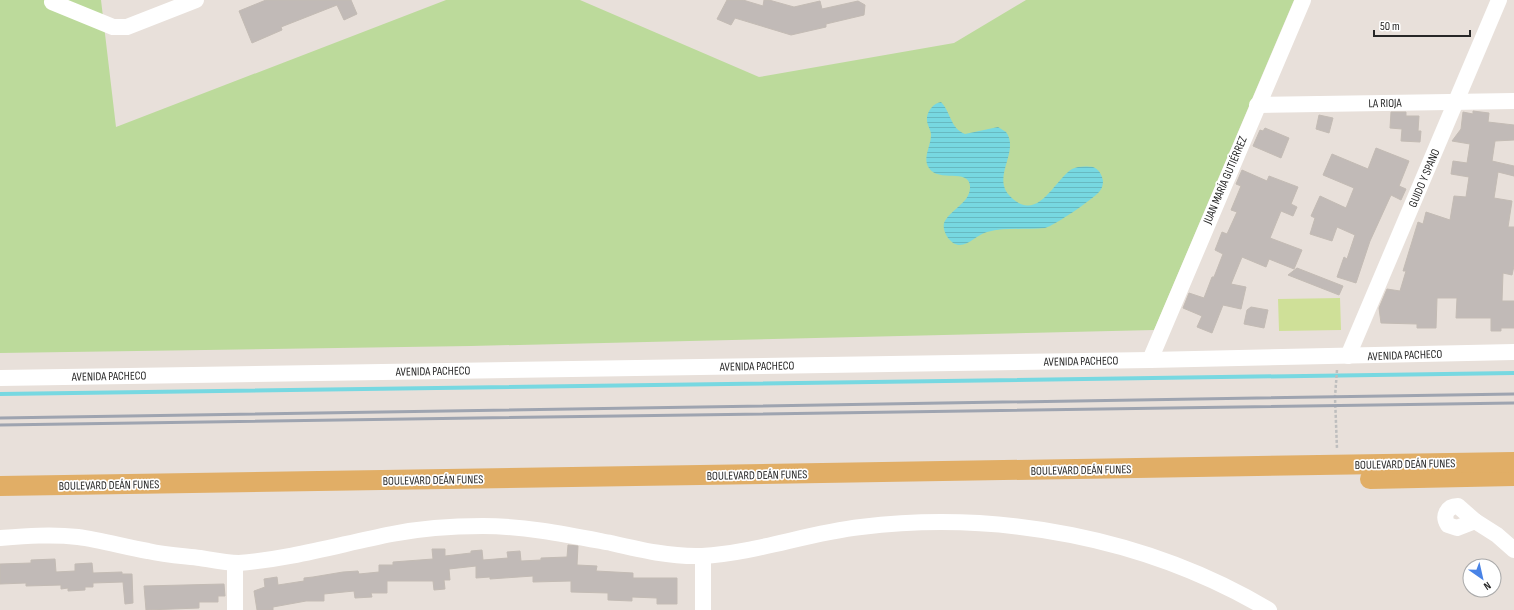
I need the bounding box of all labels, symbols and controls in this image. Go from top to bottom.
scale bar [1374,12,1470,38]
text: 50 m [1380,19,1400,34]
street label: LA RIOJA [1368,96,1403,111]
street label: JUAN MARÍA GUTIÉRREZ [1200,134,1251,227]
street label: GUIDO Y SPANO [1405,147,1444,210]
street label: AVENIDA PACHECO [1366,347,1443,364]
street label: AVENIDA PACHECO [1043,353,1119,370]
street label: AVENIDA PACHECO [719,358,795,375]
street label: AVENIDA PACHECO [395,363,471,380]
street label: AVENIDA PACHECO [71,368,147,385]
street label: BOULEVARD DEÁN FUNES [1354,456,1456,473]
street label: BOULEVARD DEÁN FUNES [1030,462,1132,479]
street label: BOULEVARD DEÁN FUNES [706,467,808,484]
street label: BOULEVARD DEÁN FUNES [382,472,484,489]
street label: BOULEVARD DEÁN FUNES [58,477,160,494]
north arrow [1462,558,1502,598]
text: N [1481,579,1493,593]

